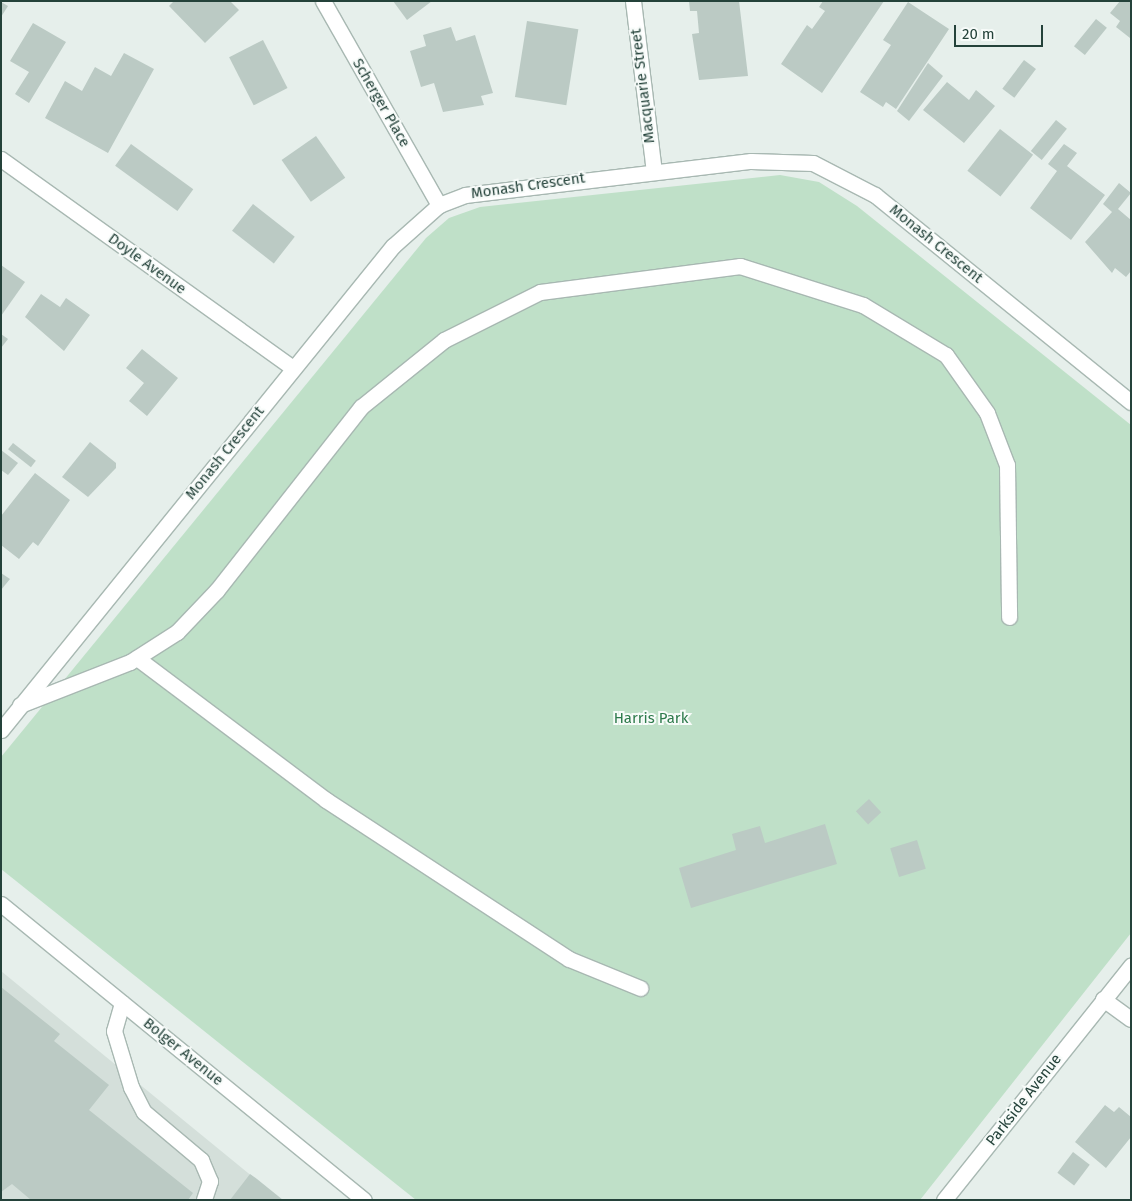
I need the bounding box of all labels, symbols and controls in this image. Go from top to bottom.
scale bar [957,15,1046,47]
text: 20 m [962,25,995,43]
street label: Macquarie Street [627,28,659,144]
street label: Scherger Place [348,55,414,151]
street label: Monash Crescent [470,169,586,203]
street label: Monash Crescent [886,201,986,287]
street label: Doyle Avenue [104,230,190,298]
street label: Monash Crescent [182,403,268,503]
park label: Harris Park [614,710,688,728]
street label: Bolger Avenue [139,1014,227,1090]
street label: Parkside Avenue [983,1050,1065,1150]

